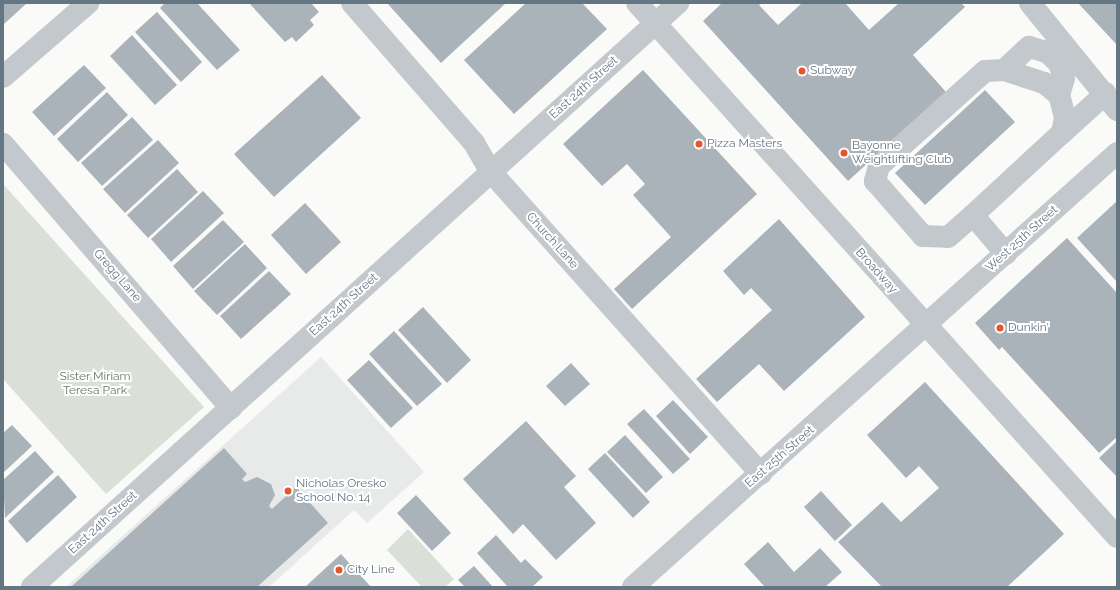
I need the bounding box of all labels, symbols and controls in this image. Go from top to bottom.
street label: East 24th Street [547,54,621,122]
place label: Subway [810,64,854,78]
marker: Subway [797,66,807,76]
place label: Pizza Masters [707,137,782,151]
marker: Pizza Masters [694,139,704,149]
place label: Bayonne Weightlifting Club [852,139,952,167]
marker: Bayonne Weightlifting Club [839,148,849,158]
street label: West 25th Street [983,203,1061,275]
street label: Church Lane [523,210,581,272]
street label: Broadway [852,246,900,296]
street label: Gregg Lane [90,247,144,305]
street label: East 24th Street [307,271,381,339]
place label: Dunkin' [1008,321,1049,335]
marker: Dunkin' [995,323,1005,333]
park label: Sister Miriam Teresa Park [59,370,131,398]
street label: East 25th Street [743,423,817,491]
place label: Nicholas Oresko School No. 14 [296,477,386,505]
marker: Nicholas Oresko School No. 14 [283,486,293,496]
street label: East 24th Street [66,489,140,557]
place label: City Line [347,563,395,577]
marker: City Line [334,565,344,575]

